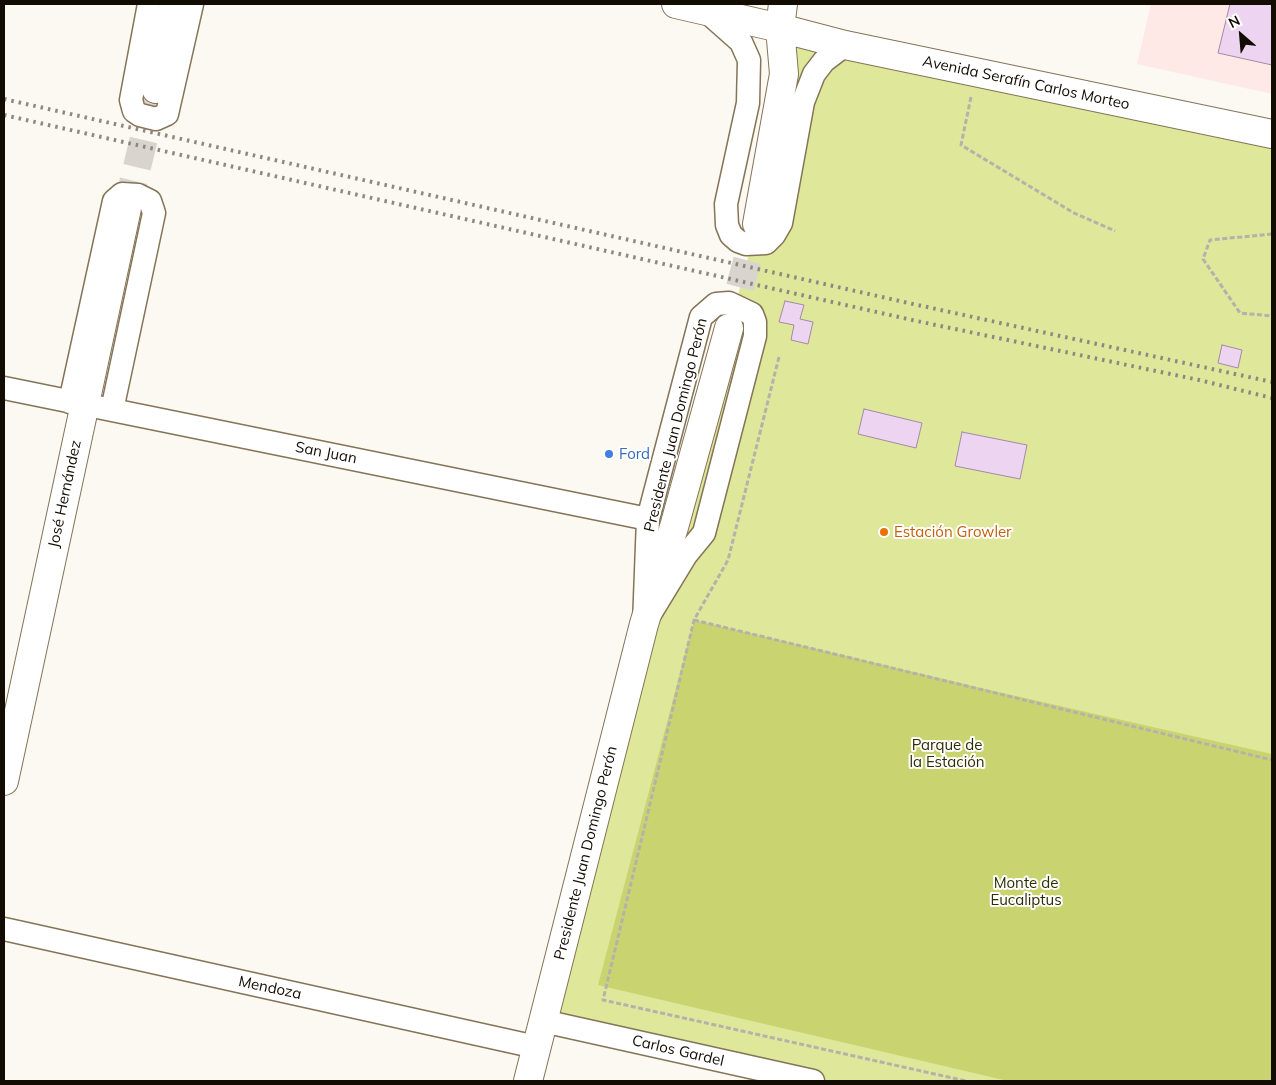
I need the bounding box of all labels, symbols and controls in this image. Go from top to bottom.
north arrow [1216,10,1266,60]
text: N [1225,11,1243,32]
street label: Avenida Serafín Carlos Morteo [921,52,1131,114]
street label: Presidente Juan Domingo Perón [641,316,711,534]
street label: San Juan [294,438,358,468]
street label: José Hernández [45,439,85,549]
place label: Ford [619,445,650,463]
marker: Ford [603,448,615,460]
place label: Estación Growler [894,523,1012,541]
marker: Estación Growler [878,526,890,538]
park label: Parque de la Estación [909,736,985,771]
street label: Presidente Juan Domingo Perón [551,744,621,962]
park label: Monte de Eucaliptus [990,874,1062,909]
street label: Mendoza [237,973,303,1003]
street label: Carlos Gardel [630,1032,726,1070]

